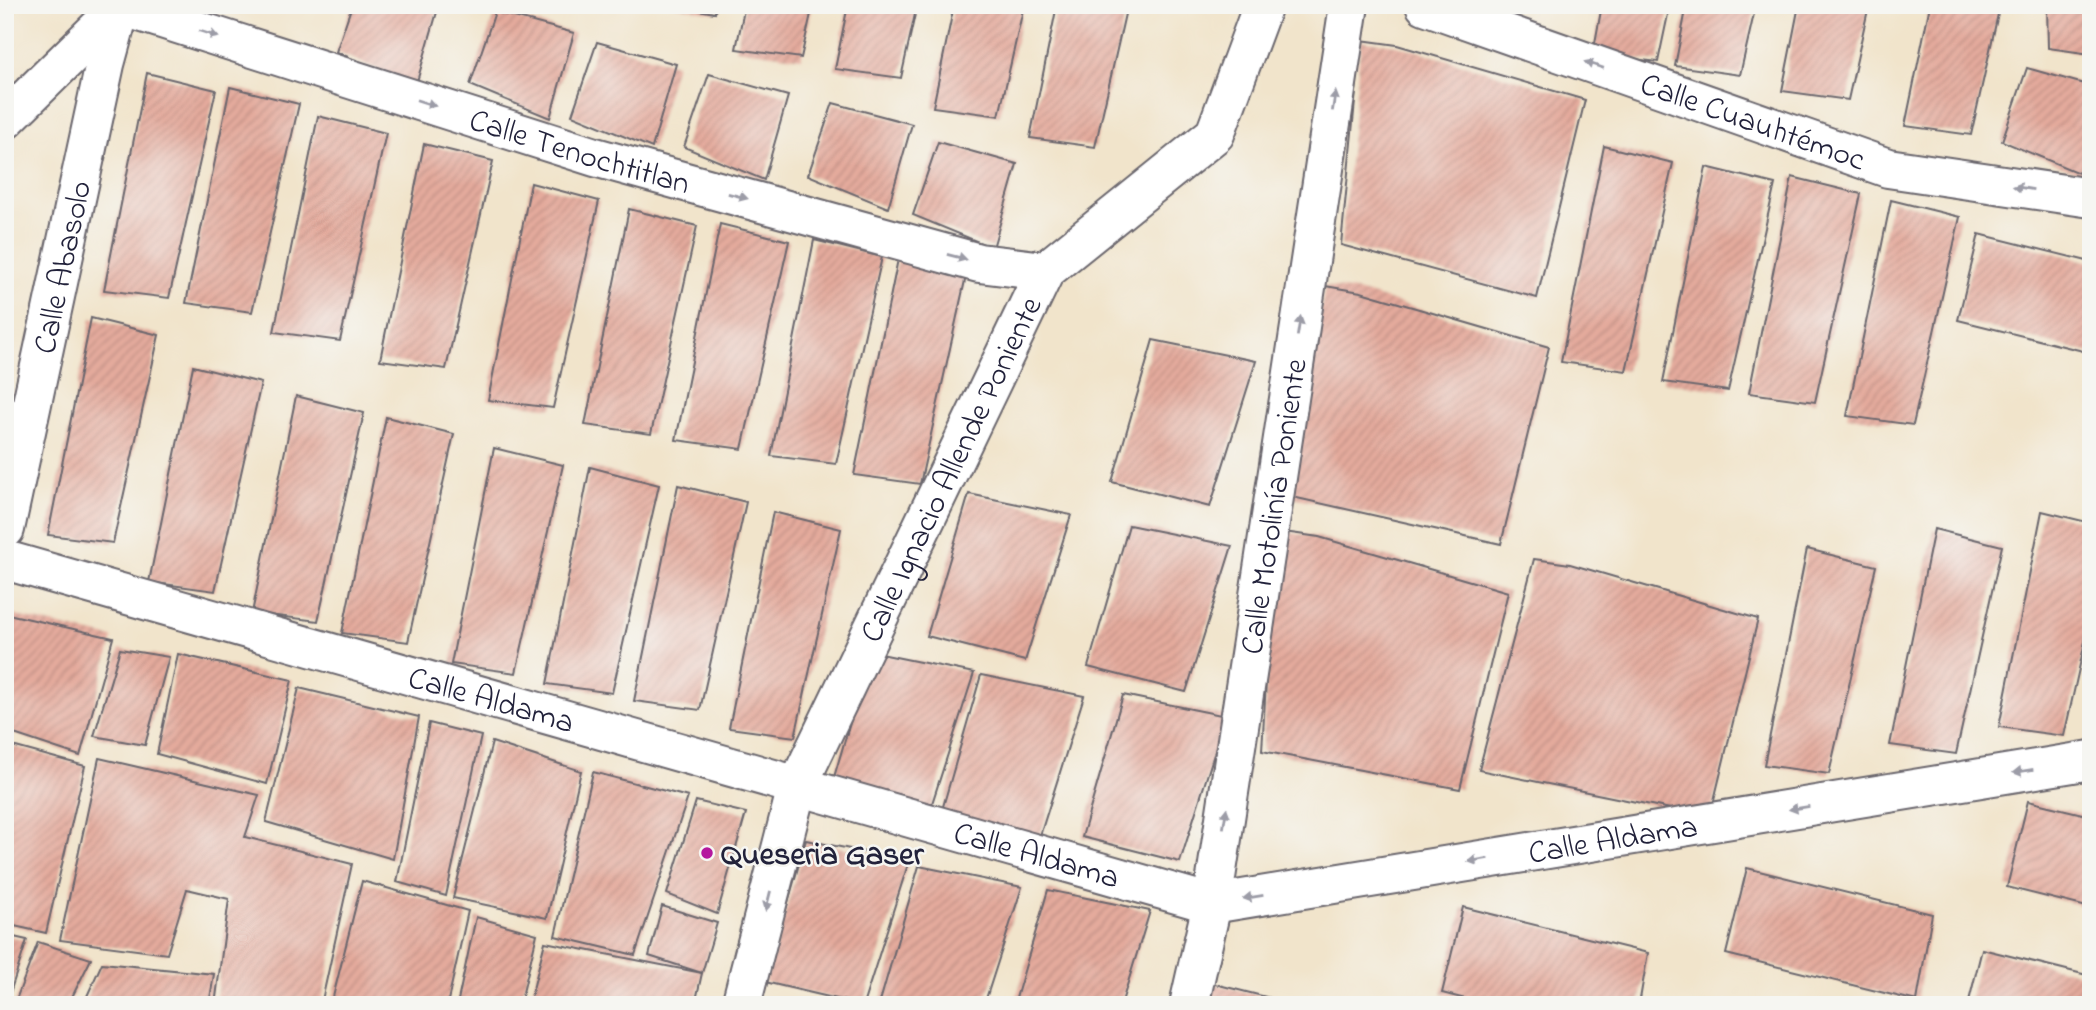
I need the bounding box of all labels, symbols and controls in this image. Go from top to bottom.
one-way arrow [199,29,220,40]
one-way arrow [1584,59,1605,70]
street label: Calle Cuauhtémoc [1633,63,1872,185]
one-way arrow [1329,90,1340,112]
one-way arrow [416,98,437,109]
street label: Calle Tenochtitlan [463,98,695,209]
street label: Calle Abasolo [23,177,106,359]
one-way arrow [2012,182,2034,193]
one-way arrow [728,192,749,202]
one-way arrow [947,252,968,262]
street label: Calle Ignacio Allende Poniente [850,289,1057,651]
one-way arrow [1294,315,1305,337]
street label: Calle Motolinía Poniente [1230,355,1322,658]
street label: Calle Aldama [402,656,579,748]
one-way arrow [2012,766,2034,777]
one-way arrow [1788,803,1810,814]
street label: Calle Aldama [1525,805,1701,879]
one-way arrow [1220,807,1231,829]
street label: Calle Aldama [948,811,1124,903]
place label: Queseria Gaser [721,833,925,880]
marker: Queseria Gaser [699,845,715,861]
one-way arrow [1467,855,1489,866]
one-way arrow [762,890,773,912]
one-way arrow [1242,892,1264,903]

